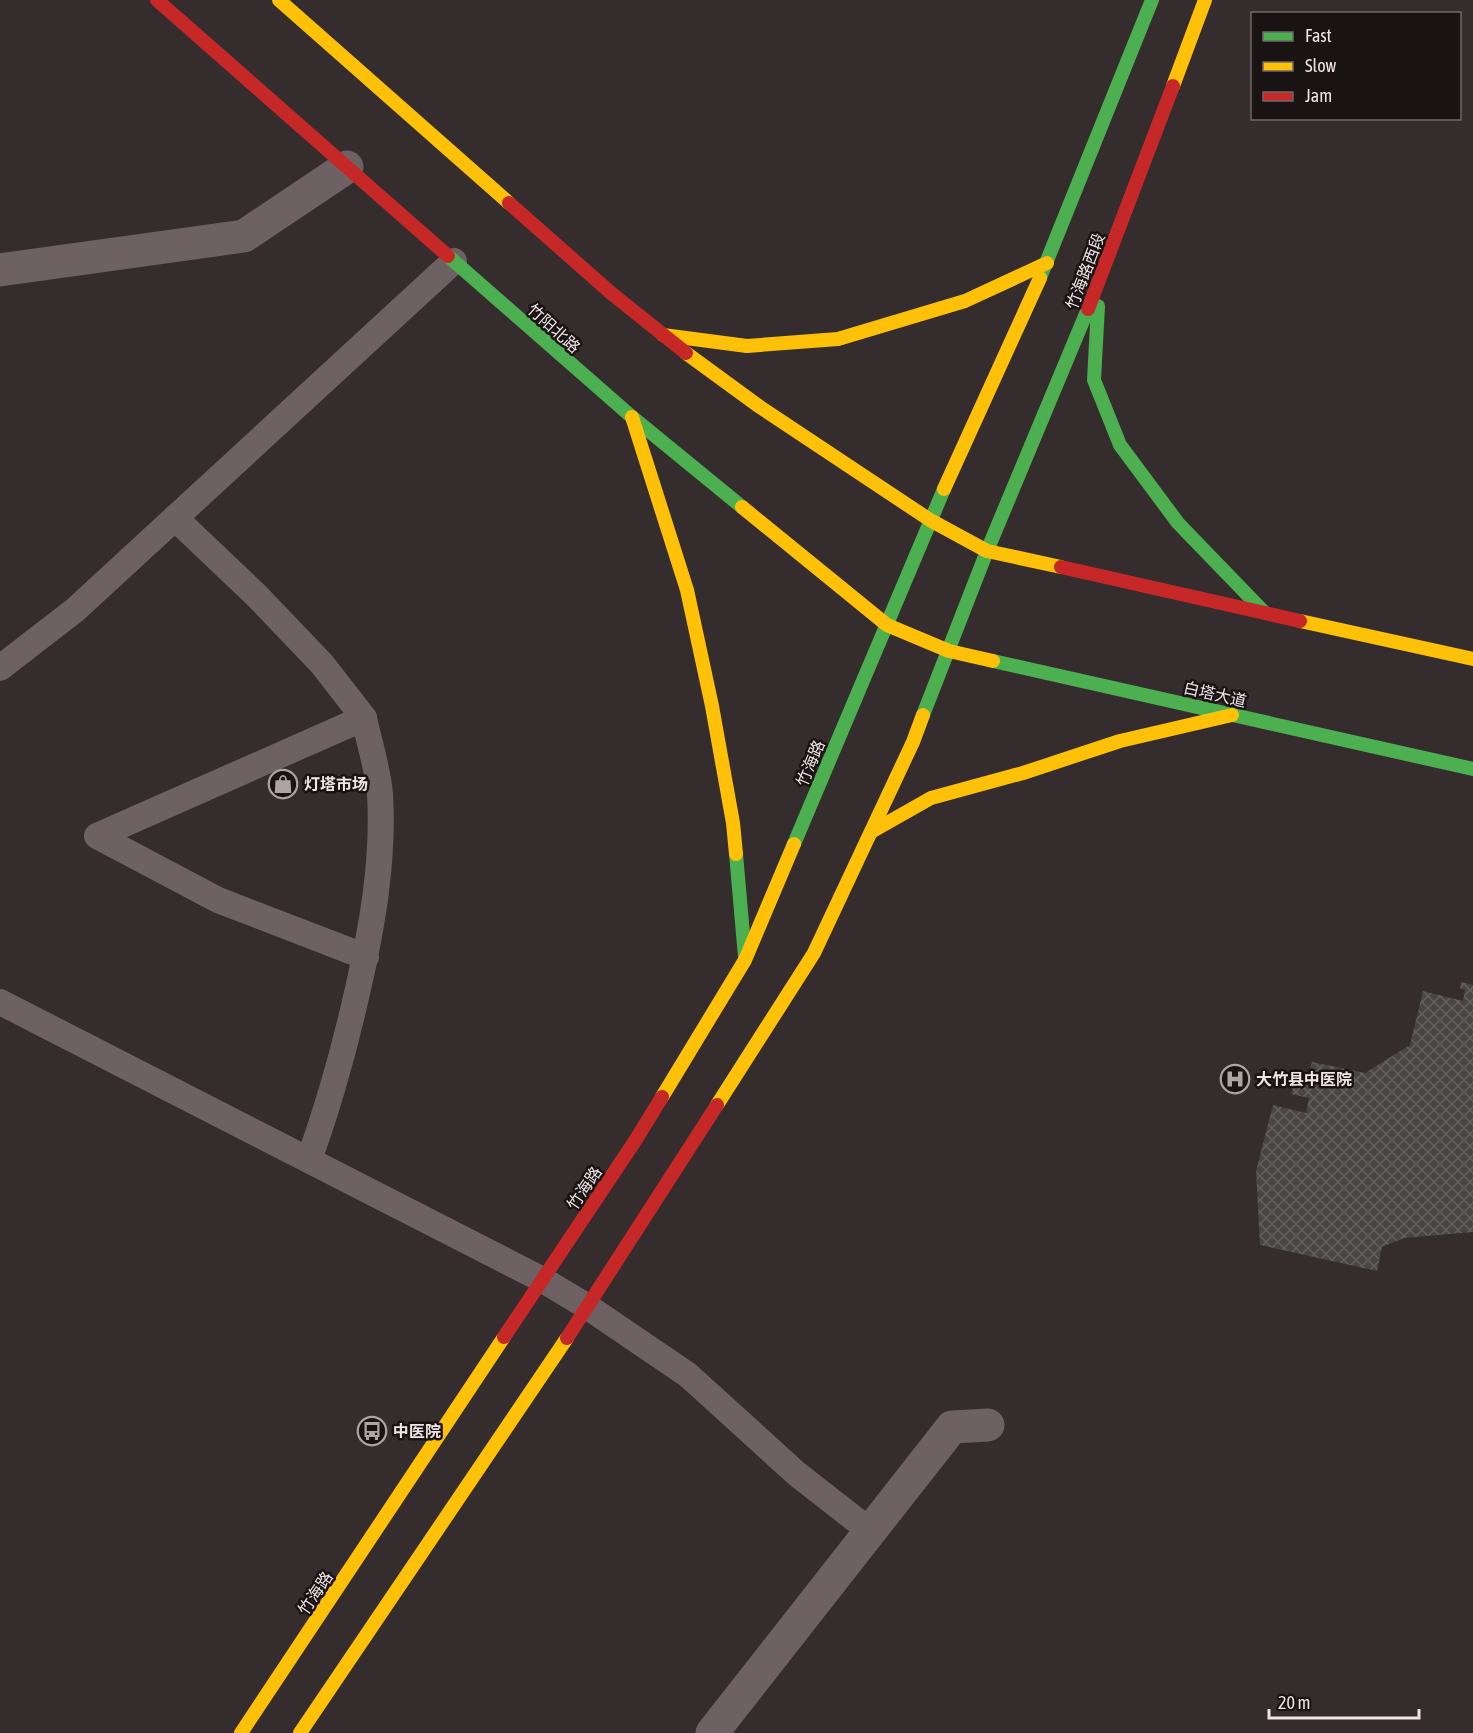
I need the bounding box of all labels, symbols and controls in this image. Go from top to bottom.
legend [1251,12,1461,120]
text: Fast [1305,25,1332,46]
text: Slow [1305,55,1336,76]
text: Jam [1305,85,1332,106]
street label: 竹海路西段 [1062,230,1108,312]
street label: 竹阳北路 [524,300,584,356]
street label: 白塔大道 [1182,678,1248,710]
street label: 竹海路 [792,737,828,789]
shop icon: 灯塔市场 [267,768,299,800]
place label: 灯塔市场 [304,775,368,793]
hospital icon: 大竹县中医院 [1219,1063,1251,1095]
place label: 大竹县中医院 [1256,1070,1352,1088]
street label: 竹海路 [563,1163,605,1213]
bus stop icon: 中医院 [356,1415,388,1447]
place label: 中医院 [393,1422,441,1440]
street label: 竹海路 [294,1568,336,1618]
scale bar [1269,1682,1419,1720]
text: 20 m [1278,1692,1310,1713]

